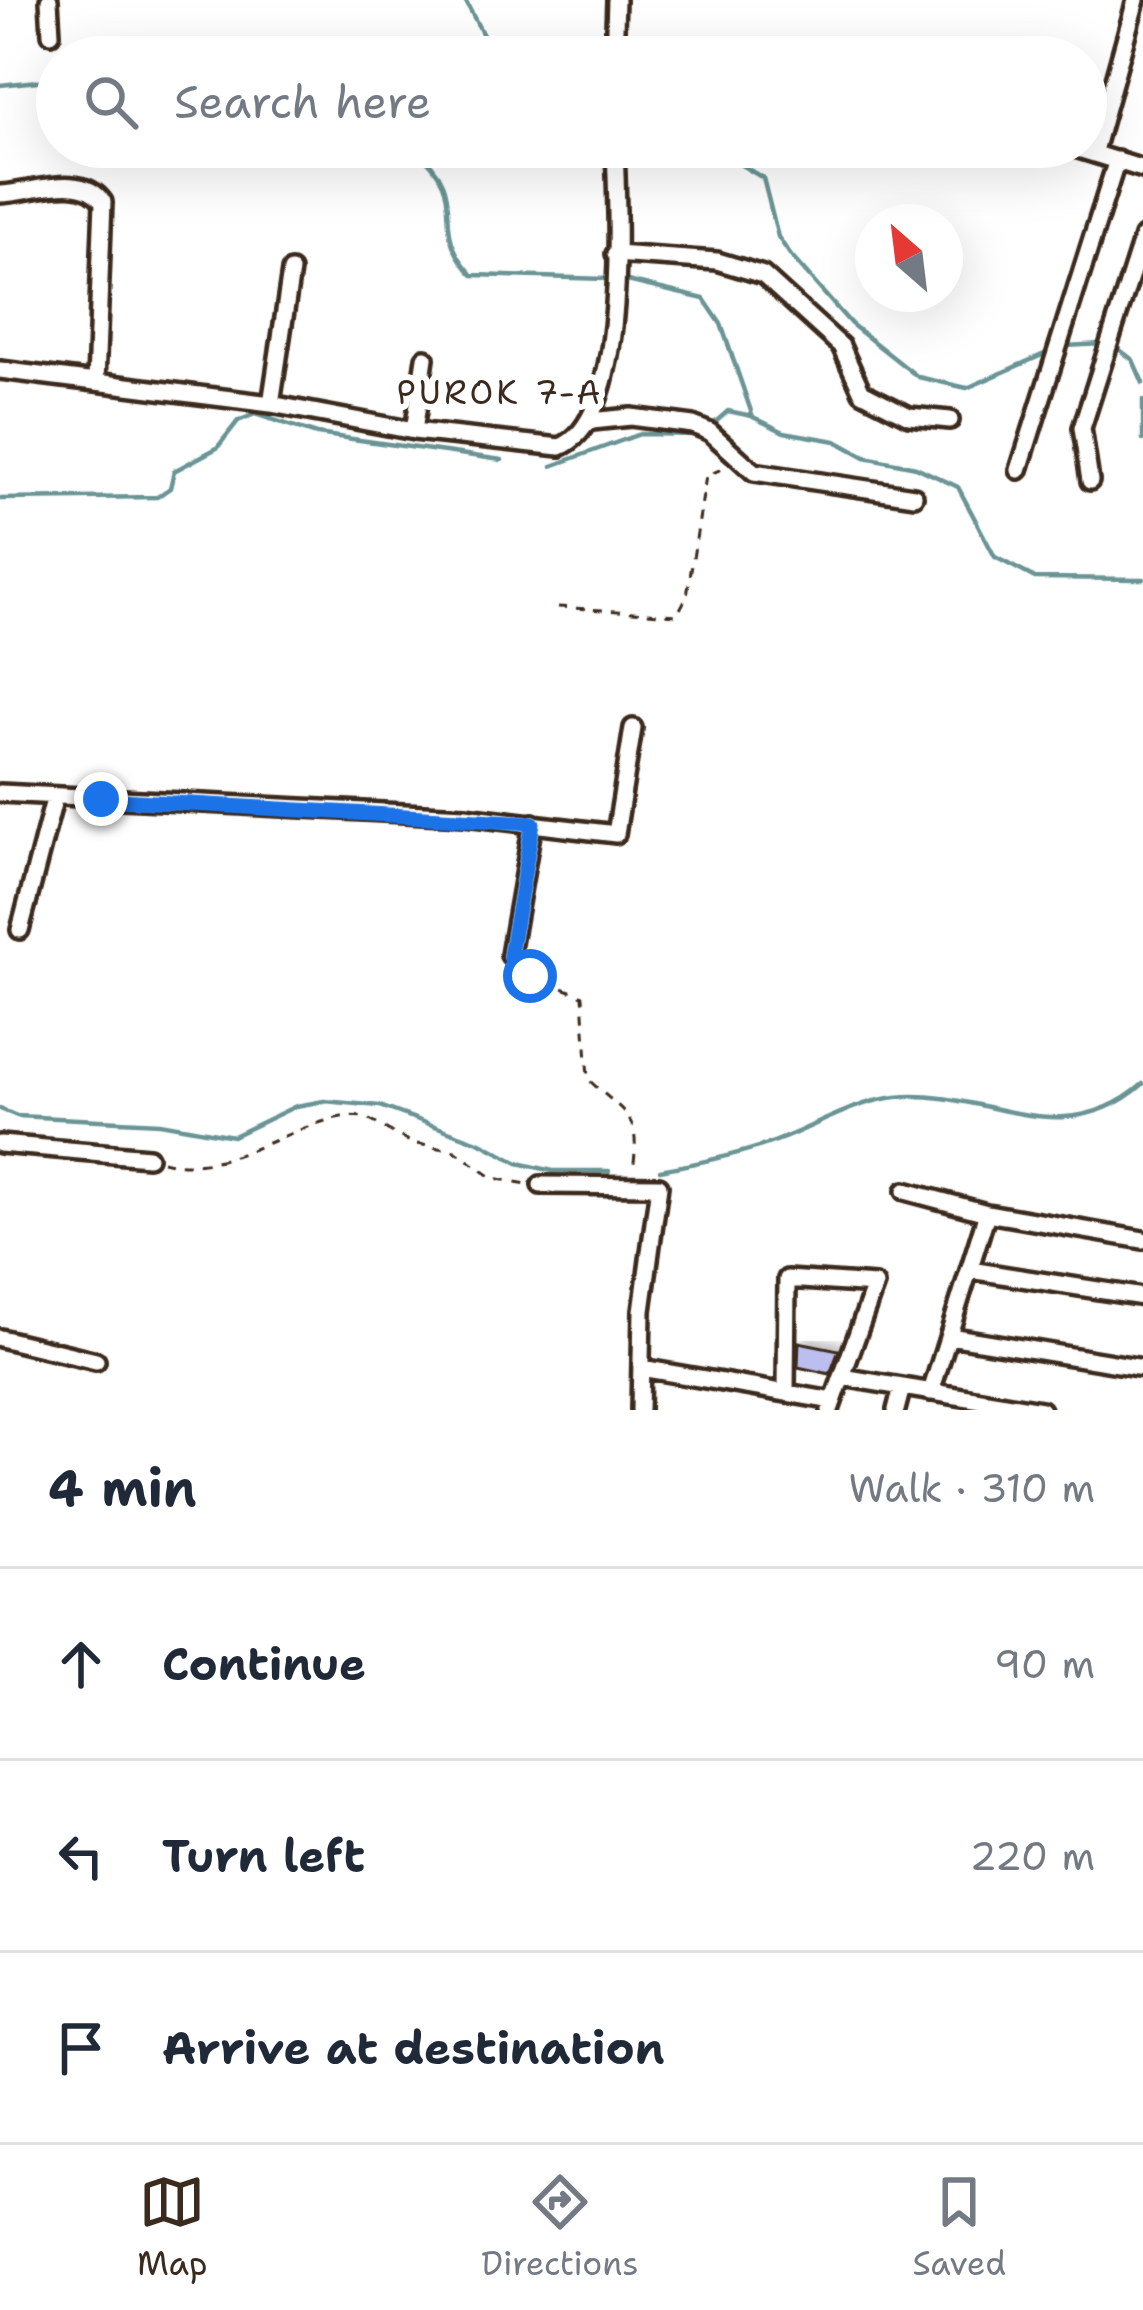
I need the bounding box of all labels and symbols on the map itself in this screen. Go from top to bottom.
north arrow [855,204,963,312]
district label: PUROK 7-A [397,370,603,415]
route end [74,772,128,826]
route start [503,949,557,1003]

